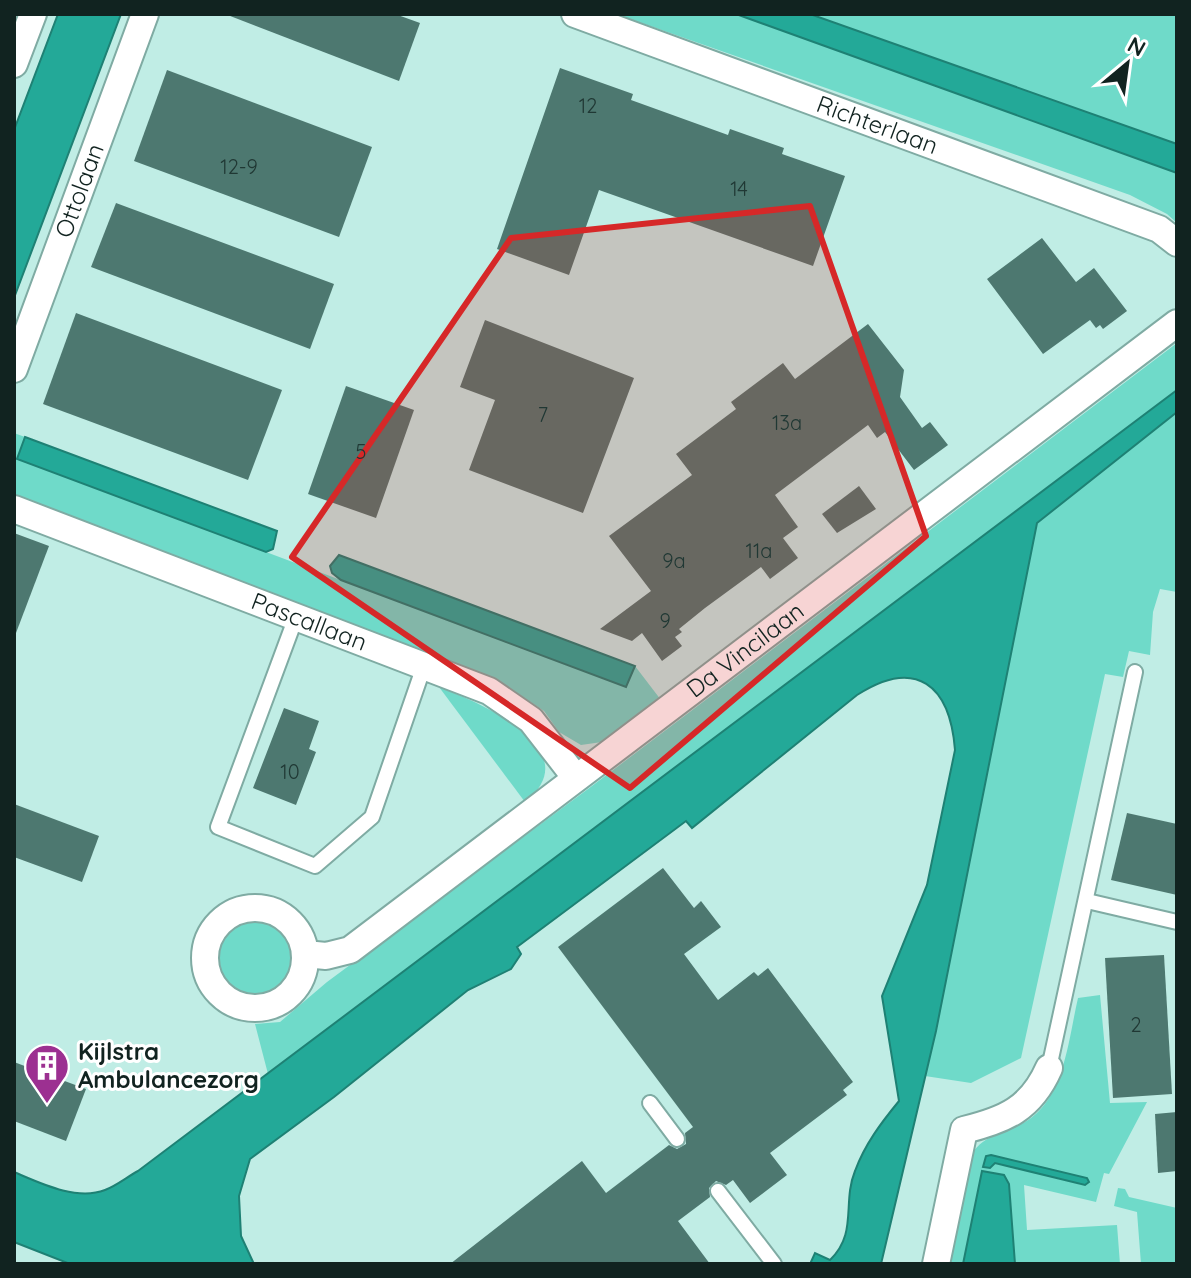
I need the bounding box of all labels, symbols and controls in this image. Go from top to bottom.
north arrow [1087,24,1167,104]
text: N [1123,30,1151,63]
street label: Richterlaan [813,88,942,160]
house number: 12 [579,93,597,118]
street label: Ottolaan [48,139,110,241]
house number: 12-9 [220,154,258,179]
house number: 14 [730,176,748,201]
house number: 7 [538,402,548,427]
house number: 13a [772,410,802,435]
house number: 5 [356,439,366,464]
house number: 11a [746,538,772,563]
house number: 9a [662,548,686,573]
street label: Pascallaan [247,585,371,657]
street label: Da Vincilaan [680,595,809,704]
house number: 9 [659,608,671,633]
house number: 10 [280,759,300,784]
house number: 2 [1130,1012,1142,1037]
place label: Kijlstra Ambulancezorg [78,1036,259,1094]
building icon: Kijlstra Ambulancezorg [23,1042,71,1105]

